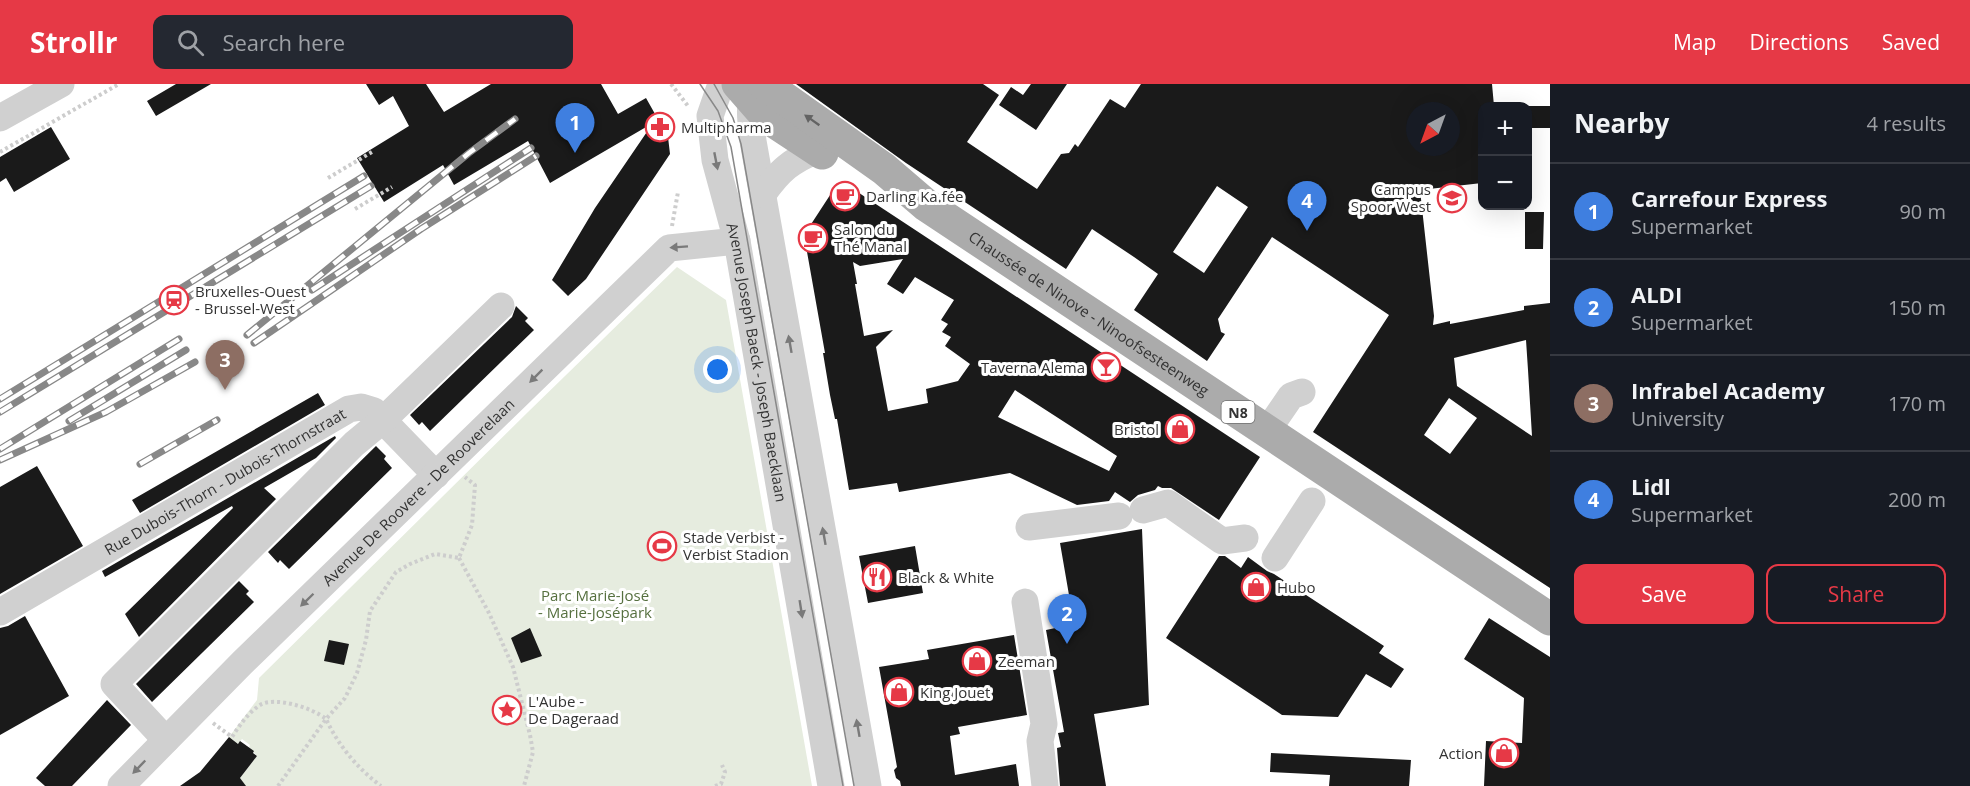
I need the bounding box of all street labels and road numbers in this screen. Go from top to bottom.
street label: Avenue Joseph Baeck - Joseph Baecklaan [722,220,792,504]
street label: Chaussée de Ninove - Ninoofsesteenweg [965,226,1213,400]
street label: Avenue De Roovere - De Rooverelaan [318,394,518,590]
road number: N8 [1222,401,1254,423]
street label: Rue Dubois-Thorn - Dubois-Thornstraat [100,403,349,559]

